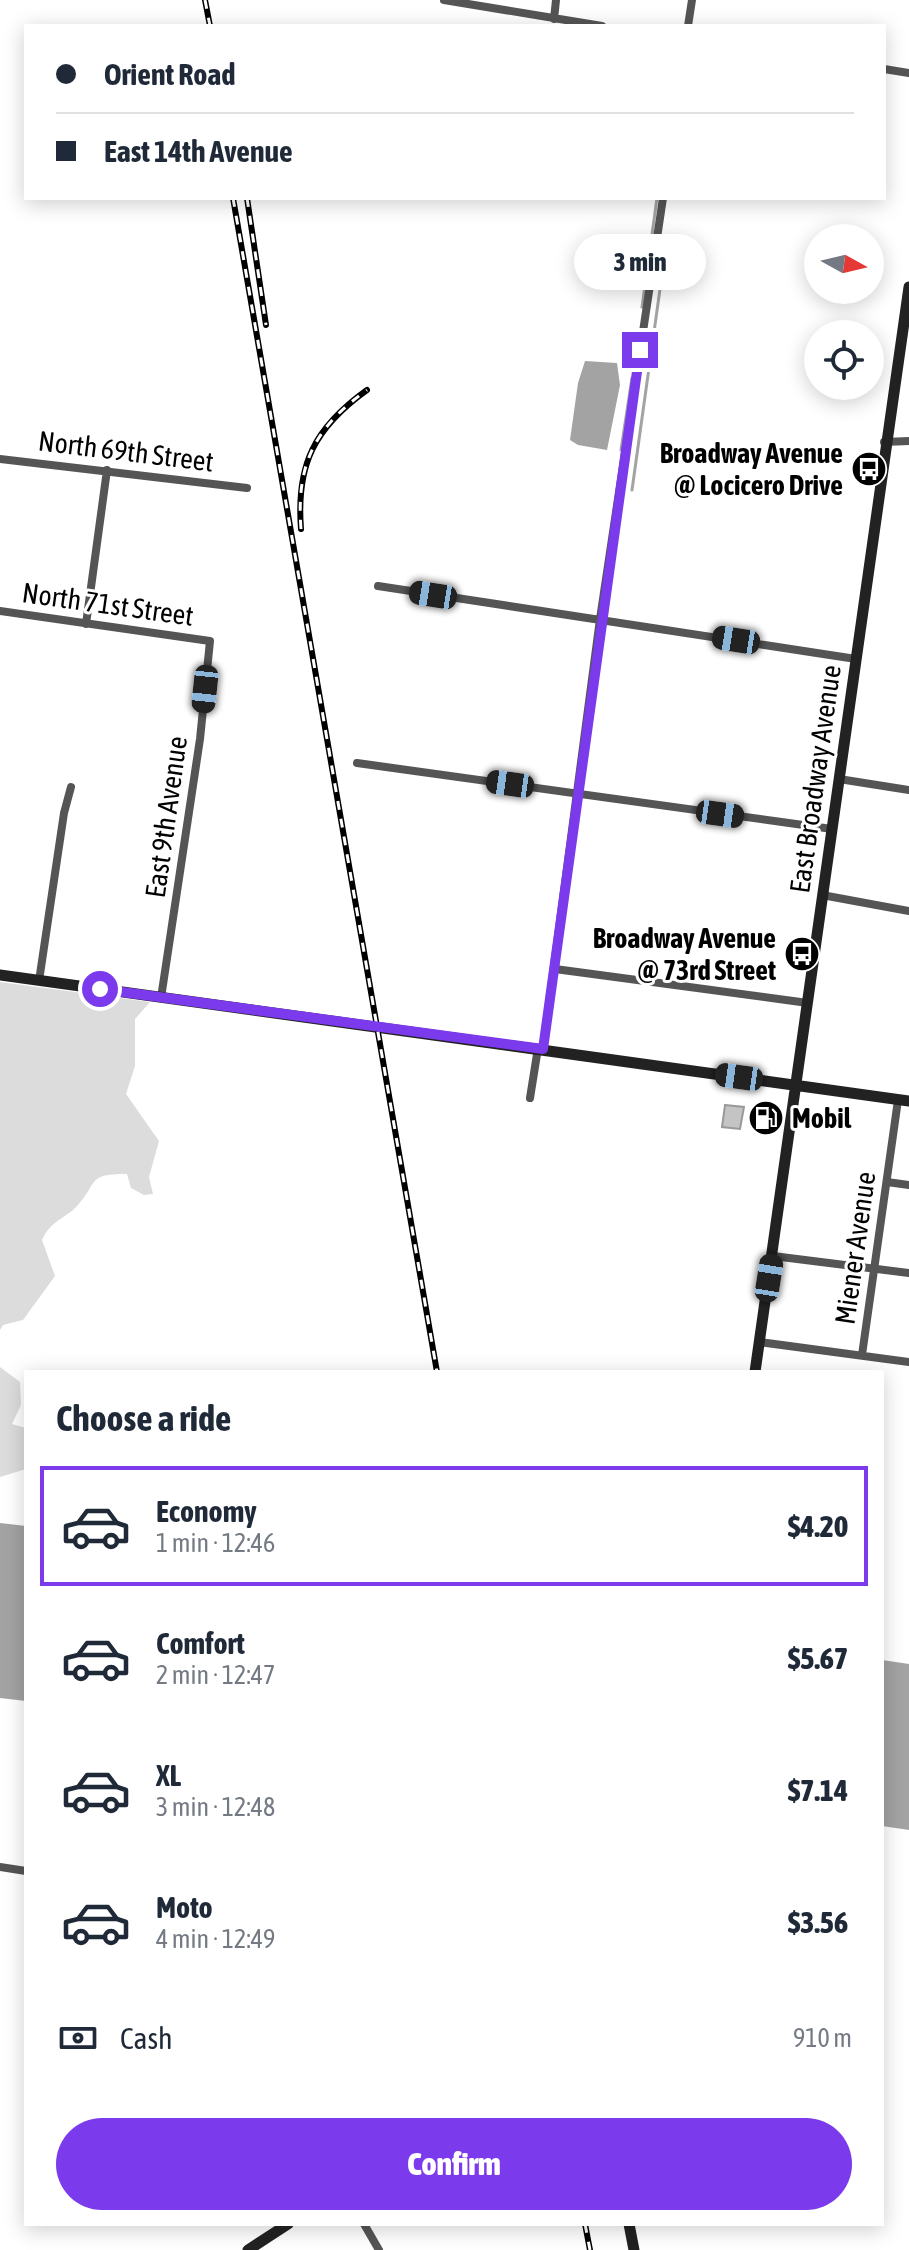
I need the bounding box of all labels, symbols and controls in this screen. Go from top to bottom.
text: Orient Road [104,57,235,91]
text: East 14th Avenue [104,134,293,168]
north arrow [804,224,884,304]
map controls [804,224,884,400]
callout: 3 min [574,234,706,290]
text: 3 min [613,247,667,277]
button: locate [804,320,884,400]
route end [622,332,658,368]
street label: North 69th Street [37,424,215,478]
place label: Broadway Avenue @ Locicero Drive [660,437,843,501]
bus stop icon: Broadway Avenue @ Locicero Drive [850,450,888,488]
street label: North 71st Street [20,576,196,632]
car [407,579,459,611]
car [710,624,762,656]
street label: East Broadway Avenue [783,663,847,895]
car [191,664,219,714]
street label: East 9th Avenue [139,734,193,900]
car [485,769,535,799]
car [695,799,745,829]
place label: Broadway Avenue @ 73rd Street [593,922,776,986]
bus stop icon: Broadway Avenue @ 73rd Street [783,935,821,973]
route start [82,971,118,1007]
car [714,1062,764,1092]
fuel station icon: Mobil [747,1099,785,1137]
place label: Mobil [792,1102,852,1134]
street label: Miener Avenue [828,1170,882,1326]
car [753,1252,785,1304]
text: Choose a ride [56,1397,231,1439]
icon: car [60,1490,132,1562]
text: Economy [156,1494,257,1528]
text: $4.20 [788,1509,848,1543]
text: 1 min · 12:46 [156,1528,275,1558]
icon: car [60,1622,132,1694]
text: Comfort [156,1626,245,1660]
text: $5.67 [788,1641,848,1675]
text: 2 min · 12:47 [156,1660,275,1690]
icon: car [60,1754,132,1826]
text: XL [156,1758,181,1792]
text: $7.14 [788,1773,848,1807]
text: 3 min · 12:48 [156,1792,275,1822]
icon: car [60,1886,132,1958]
text: Moto [156,1890,213,1924]
text: $3.56 [788,1905,848,1939]
text: 4 min · 12:49 [156,1924,275,1954]
icon: cash [56,2016,100,2060]
text: Cash [120,2021,173,2055]
text: 910 m [793,2023,852,2053]
button: Confirm [56,2118,852,2210]

